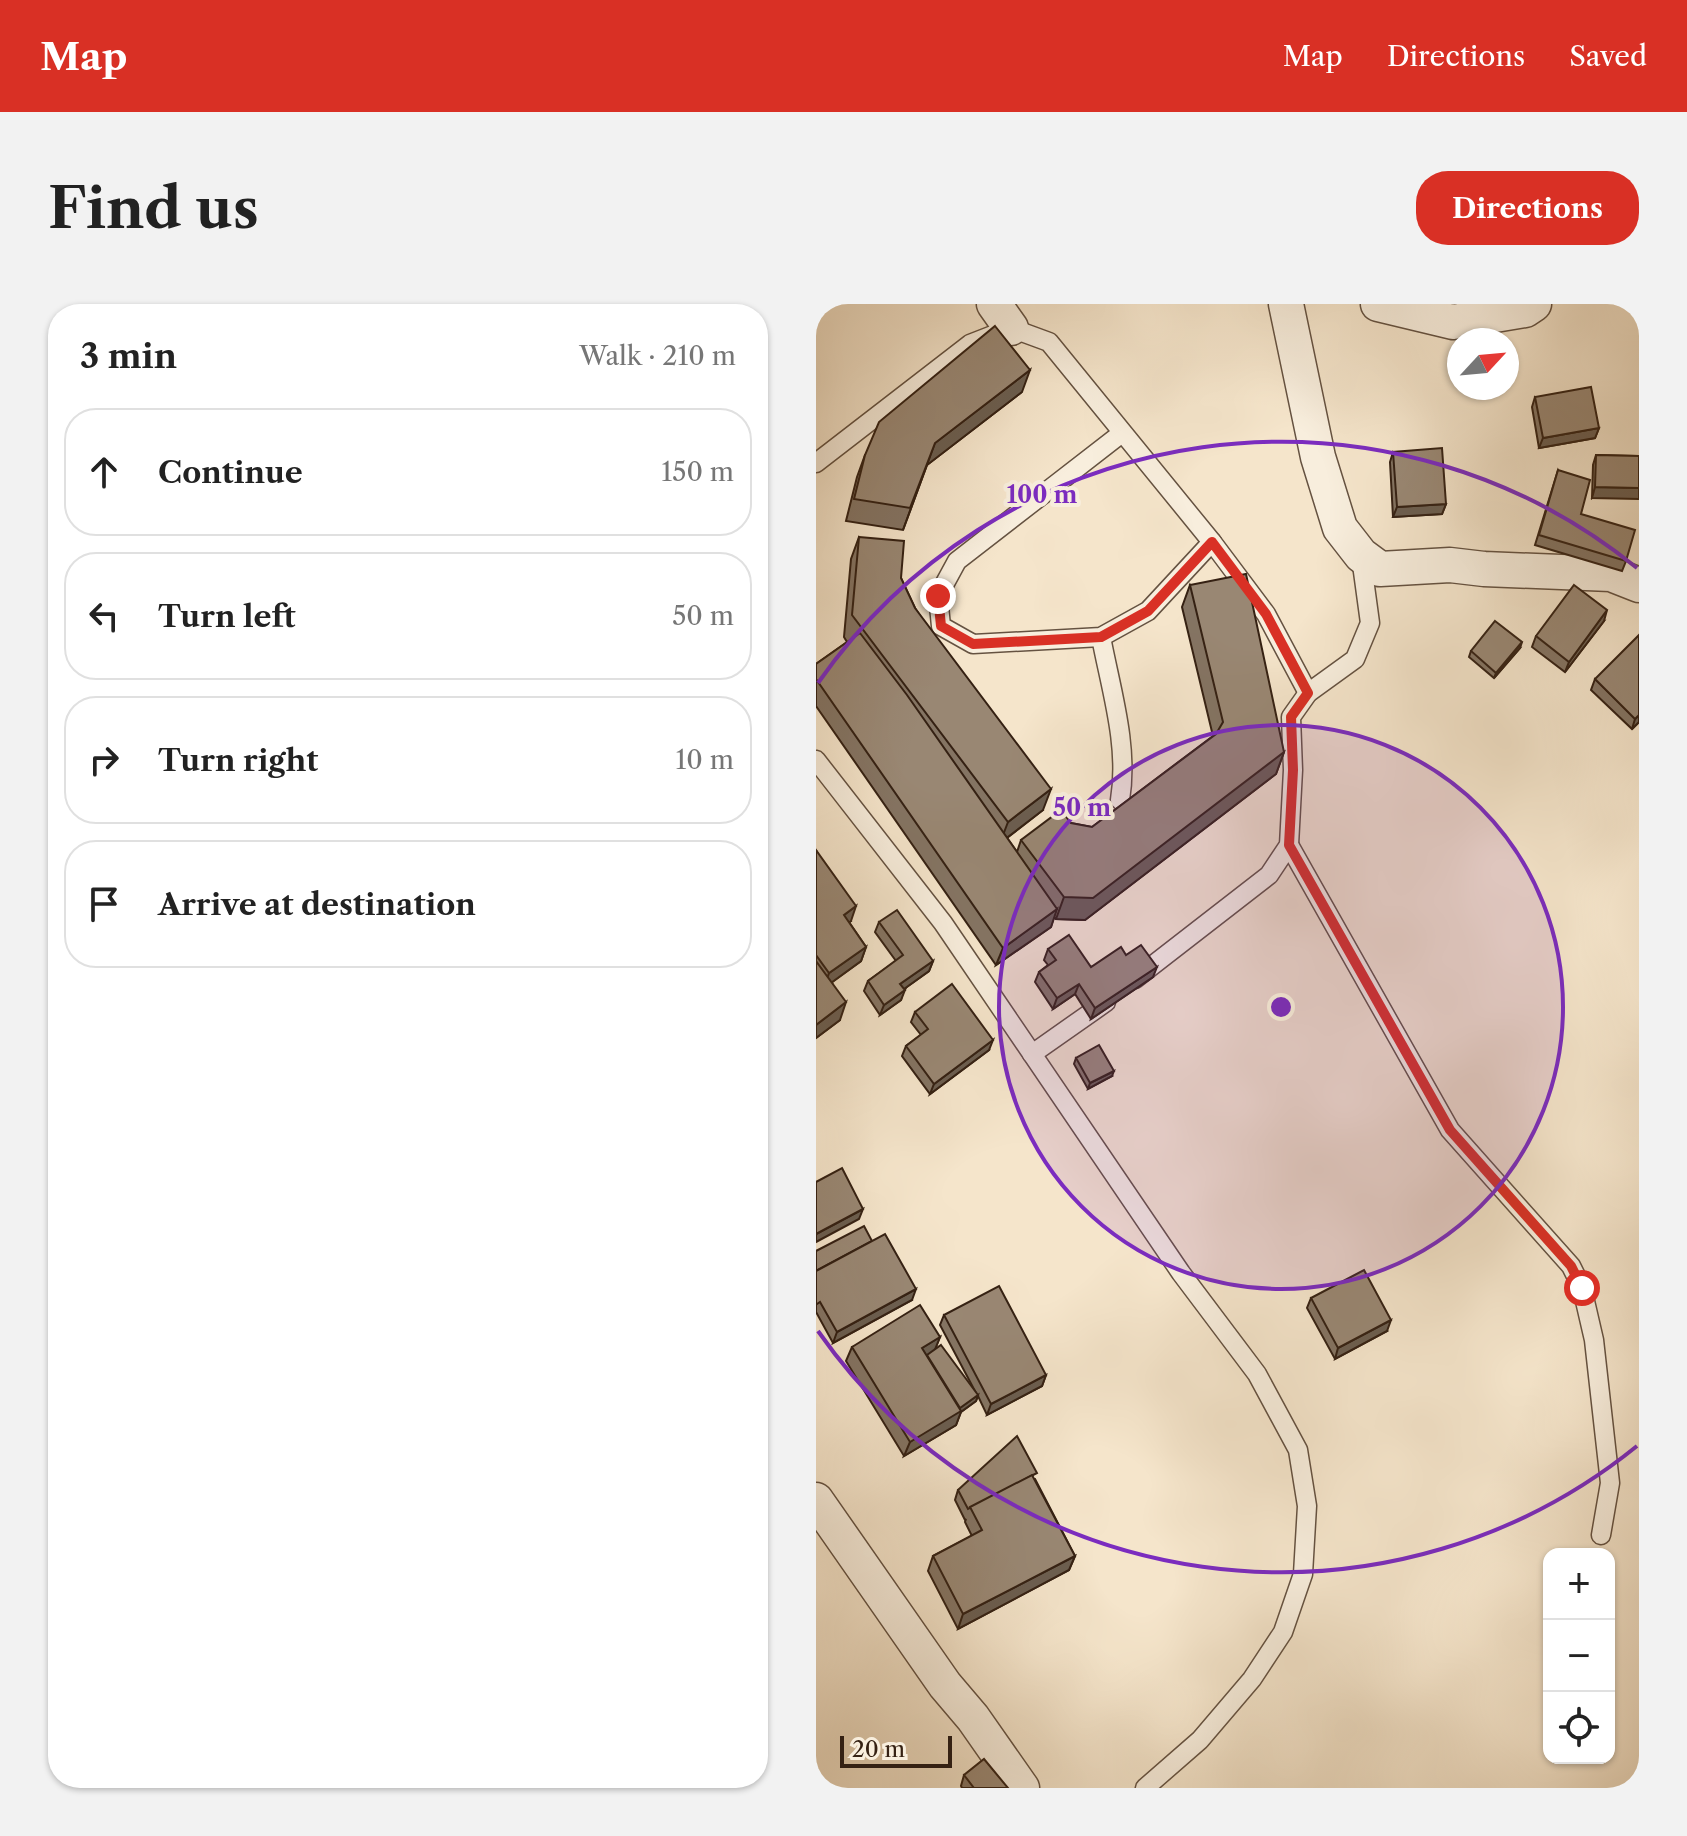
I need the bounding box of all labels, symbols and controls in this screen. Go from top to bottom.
text: Map [40,33,128,80]
text: Map [1283,39,1343,73]
text: Directions [1387,39,1525,73]
text: Saved [1569,39,1647,73]
button: Directions [1416,171,1639,245]
text: Find us [48,174,259,243]
north arrow [1447,328,1519,400]
text: 3 min [80,335,177,377]
text: Walk · 210 m [579,340,736,372]
icon: ahead [82,450,126,494]
text: Continue [158,454,303,491]
text: 150 m [661,456,734,488]
text: 100 m [1006,480,1078,509]
route end [920,578,956,614]
icon: left [82,594,126,638]
text: Turn left [158,598,295,635]
text: 50 m [672,600,734,632]
icon: right [82,738,126,782]
text: Turn right [158,742,318,779]
text: 10 m [675,744,734,776]
text: 50 m [1053,793,1111,822]
icon: arrive [82,882,126,926]
text: Arrive at destination [158,886,476,923]
centre of rings [1267,993,1295,1021]
route start [1564,1270,1600,1306]
map controls [1543,1548,1615,1764]
button: + [1543,1548,1615,1620]
button: − [1543,1620,1615,1692]
button: locate [1543,1692,1615,1764]
scale bar [840,1732,952,1768]
text: 20 m [852,1736,905,1763]

